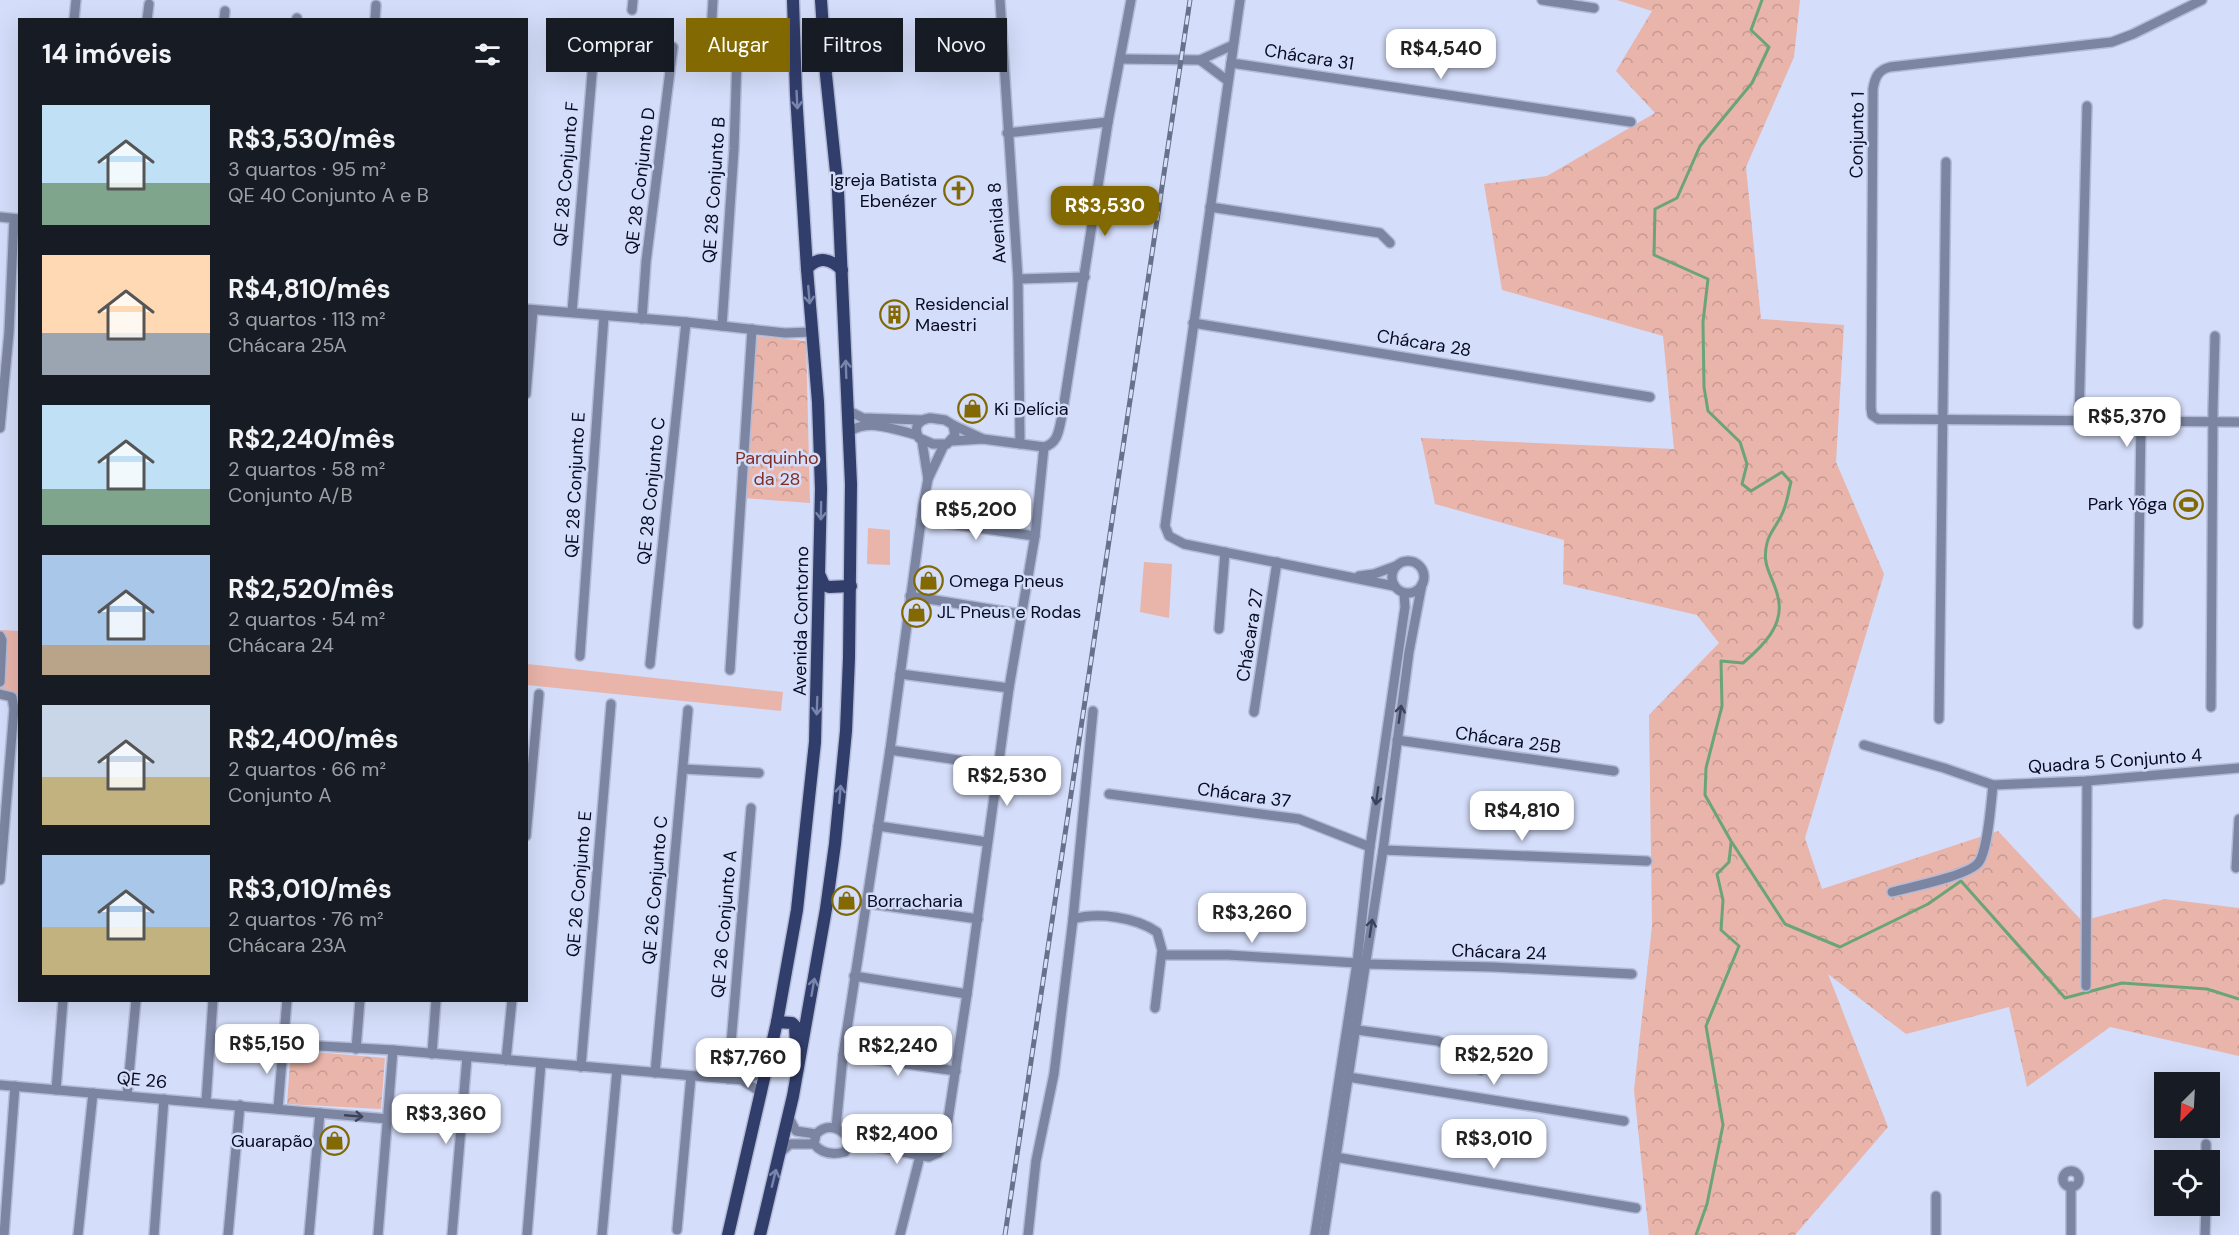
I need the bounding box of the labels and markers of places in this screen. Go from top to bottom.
pin: R$4,540 [1386,29,1496,80]
place label: Igreja Batista Ebenézer [830,168,937,213]
church icon: Igreja Batista Ebenézer [942,174,974,206]
pin: R$3,530 [1050,186,1160,237]
place label: Residencial Maestri [915,292,1009,337]
building icon: Residencial Maestri [878,298,910,330]
shop icon: Ki Delícia [957,393,989,425]
place label: Ki Delícia [994,397,1069,421]
pin: R$5,370 [2072,397,2182,448]
sports icon: Park Yôga [2172,488,2204,520]
pin: R$5,200 [921,490,1031,541]
place label: Park Yôga [2088,492,2167,516]
shop icon: Omega Pneus [912,565,944,597]
place label: Omega Pneus [949,569,1064,593]
shop icon: JL Pneus e Rodas [900,596,932,628]
place label: JL Pneus e Rodas [937,600,1081,624]
pin: R$2,530 [952,756,1062,807]
pin: R$4,810 [1467,791,1577,842]
shop icon: Borracharia [830,885,862,917]
place label: Borracharia [867,889,963,913]
pin: R$3,260 [1197,893,1307,944]
pin: R$5,150 [212,1024,322,1075]
pin: R$2,240 [843,1026,953,1077]
pin: R$2,520 [1439,1035,1549,1086]
pin: R$7,760 [693,1038,803,1089]
pin: R$3,360 [391,1094,501,1145]
pin: R$2,400 [842,1114,952,1165]
pin: R$3,010 [1439,1119,1549,1170]
shop icon: Guarapão [318,1125,350,1157]
place label: Guarapão [231,1129,313,1153]

